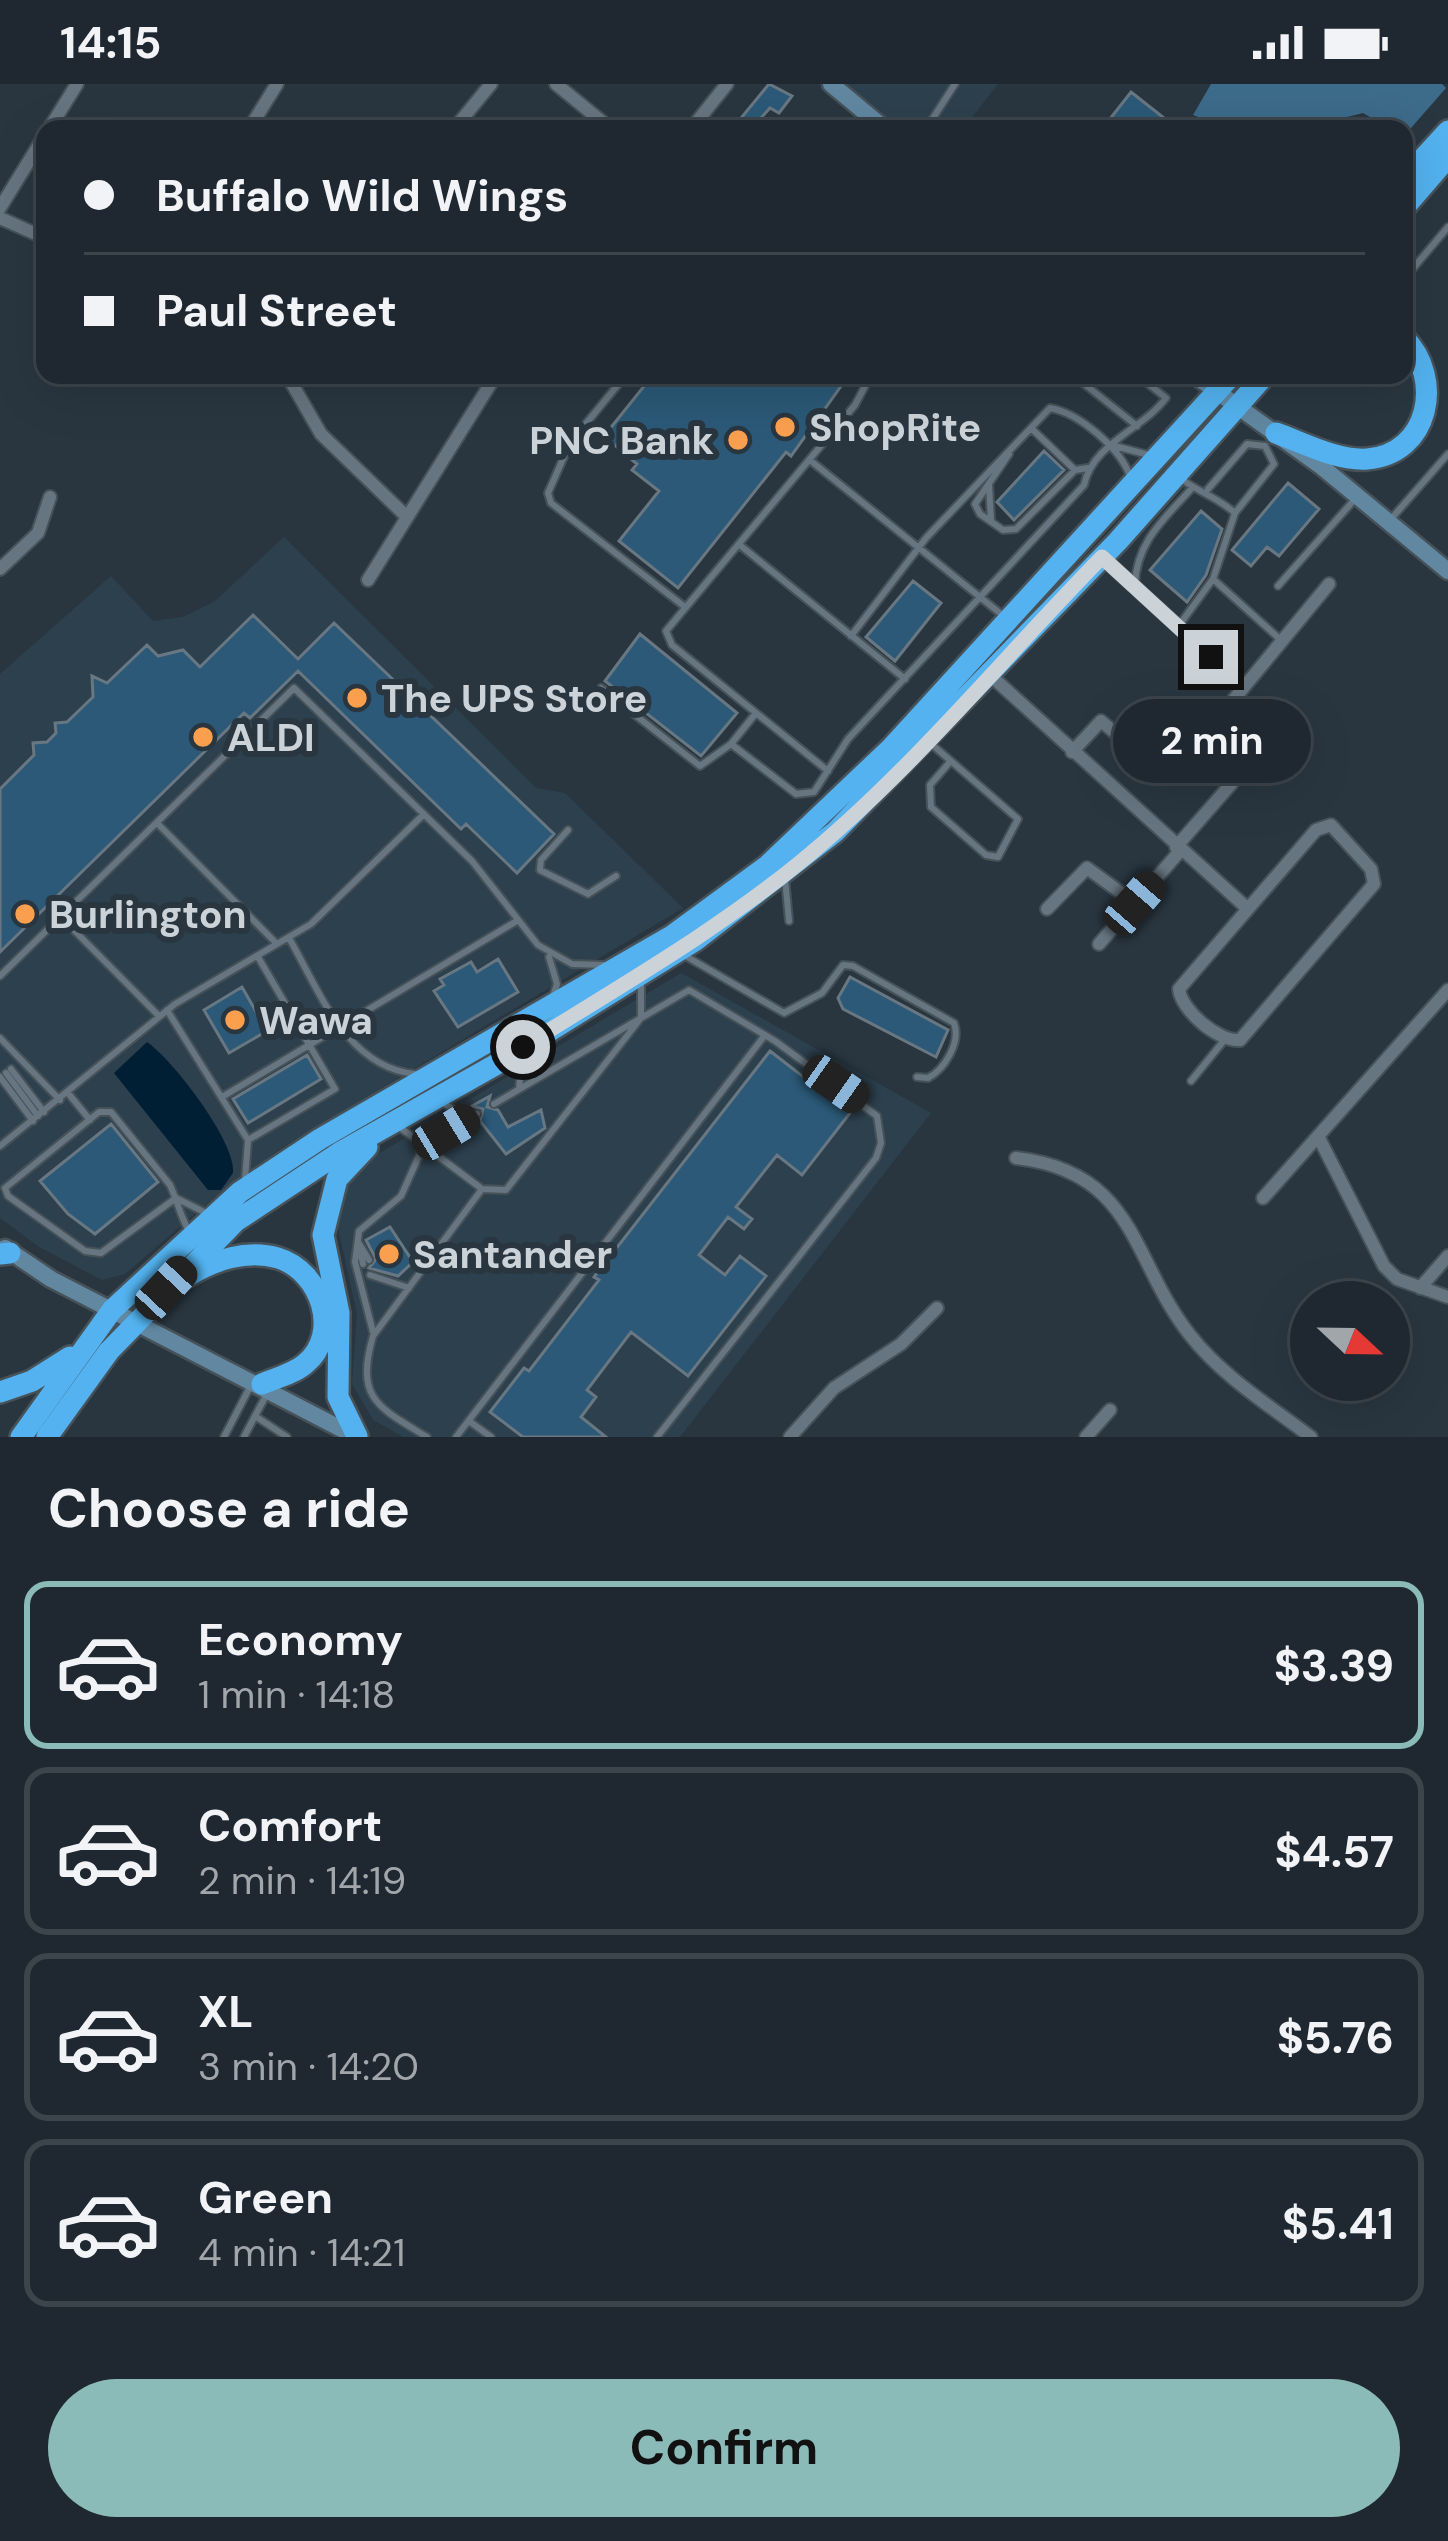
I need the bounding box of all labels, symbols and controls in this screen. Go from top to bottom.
text: 14:15 [60,13,161,72]
text: Buffalo Wild Wings [156,166,568,225]
text: Paul Street [156,281,397,340]
place label: ShopRite [809,402,981,453]
marker: ShopRite [772,414,798,440]
place label: PNC Bank [529,415,714,466]
marker: PNC Bank [725,427,751,453]
route end [1184,630,1238,684]
place label: The UPS Store [381,673,647,724]
marker: The UPS Store [344,685,370,711]
callout: 2 min [1112,699,1310,783]
place label: ALDI [227,712,315,763]
text: 2 min [1160,715,1264,766]
marker: ALDI [190,724,216,750]
car [1098,864,1172,942]
place label: Burlington [49,889,247,940]
marker: Burlington [12,901,38,927]
place label: Wawa [259,995,373,1046]
marker: Wawa [222,1007,248,1033]
route start [496,1020,550,1074]
car [796,1049,876,1119]
car [406,1098,486,1166]
place label: Santander [413,1229,612,1280]
marker: Santander [376,1241,402,1267]
car [128,1249,204,1327]
north arrow [1290,1281,1410,1401]
map controls [1290,1281,1410,1401]
text: Choose a ride [48,1473,410,1544]
text: Economy [198,1610,403,1669]
icon: car [54,1611,162,1719]
text: $3.39 [1274,1636,1394,1695]
text: 1 min · 14:18 [198,1669,395,1720]
text: Comfort [198,1796,382,1855]
icon: car [54,1797,162,1905]
text: $4.57 [1274,1822,1394,1881]
text: 2 min · 14:19 [198,1855,406,1906]
text: XL [198,1982,253,2041]
icon: car [54,1983,162,2091]
text: $5.76 [1277,2008,1394,2067]
text: 3 min · 14:20 [198,2041,419,2092]
text: Green [198,2168,333,2227]
icon: car [54,2169,162,2277]
text: $5.41 [1282,2194,1394,2253]
text: 4 min · 14:21 [198,2227,405,2278]
button: Confirm [48,2379,1400,2517]

